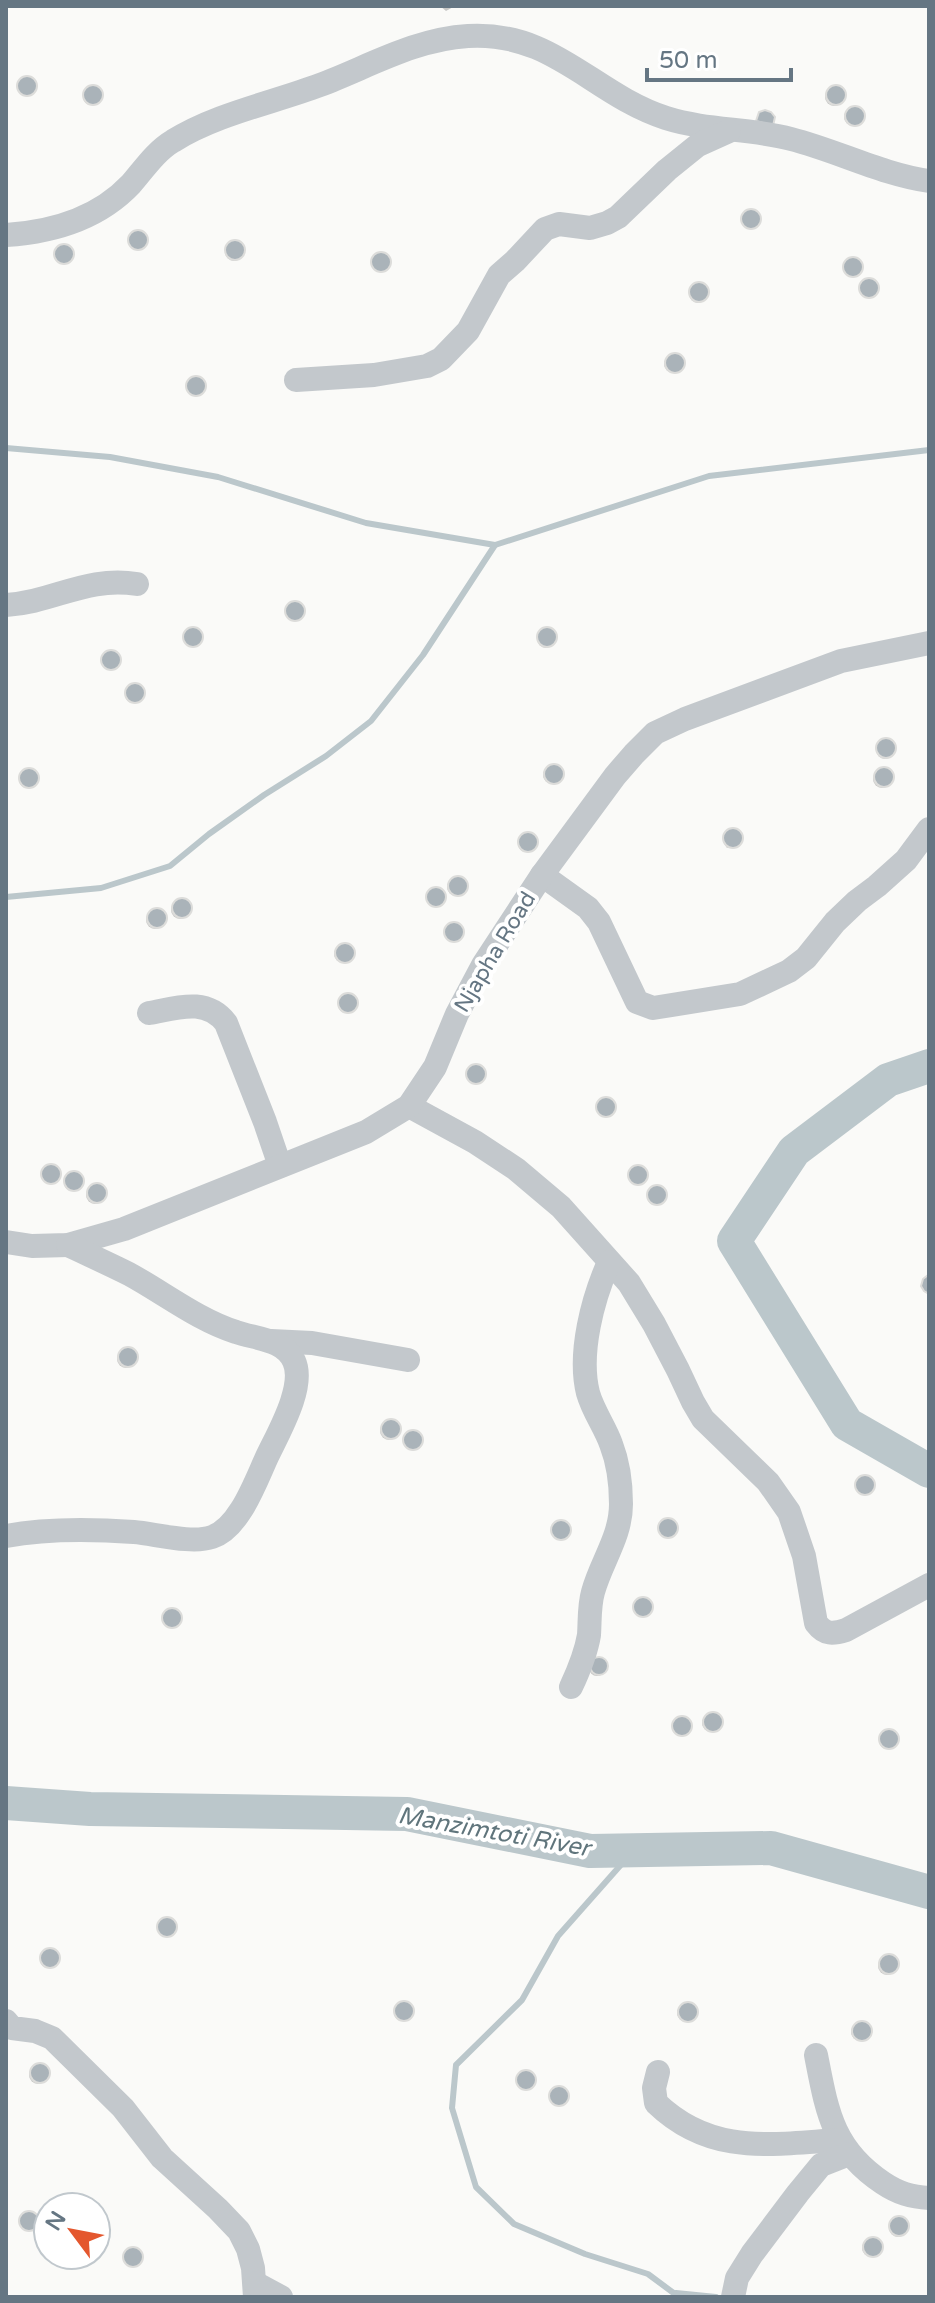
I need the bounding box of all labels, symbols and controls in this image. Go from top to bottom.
scale bar [647,32,791,82]
text: 50 m [659,46,717,75]
street label: Njapha Road [449,887,541,1017]
water label: Manzimtoti River [396,1801,595,1864]
north arrow [32,2191,112,2271]
text: N [40,2207,72,2235]

